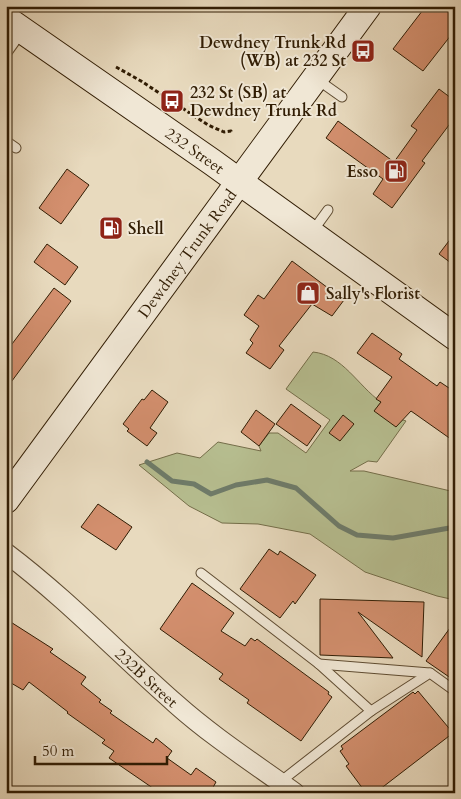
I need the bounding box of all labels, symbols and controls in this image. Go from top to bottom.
place label: Dewdney Trunk Rd (WB) at 232 St [199,32,346,72]
bus stop icon: Dewdney Trunk Rd (WB) at 232 St [350,38,376,64]
place label: 232 St (SB) at Dewdney Trunk Rd [190,82,337,122]
bus stop icon: 232 St (SB) at Dewdney Trunk Rd [159,88,185,114]
street label: 232 Street [160,123,228,179]
fuel station icon: Esso [383,158,409,184]
place label: Esso [347,161,378,183]
street label: Dewdney Trunk Road [133,185,242,322]
fuel station icon: Shell [98,215,124,241]
place label: Shell [128,218,164,240]
shop icon: Sally's Florist [295,280,321,306]
place label: Sally's Florist [326,283,420,305]
street label: 232B Street [110,644,182,713]
scale bar [35,734,168,766]
text: 50 m [42,741,74,761]

